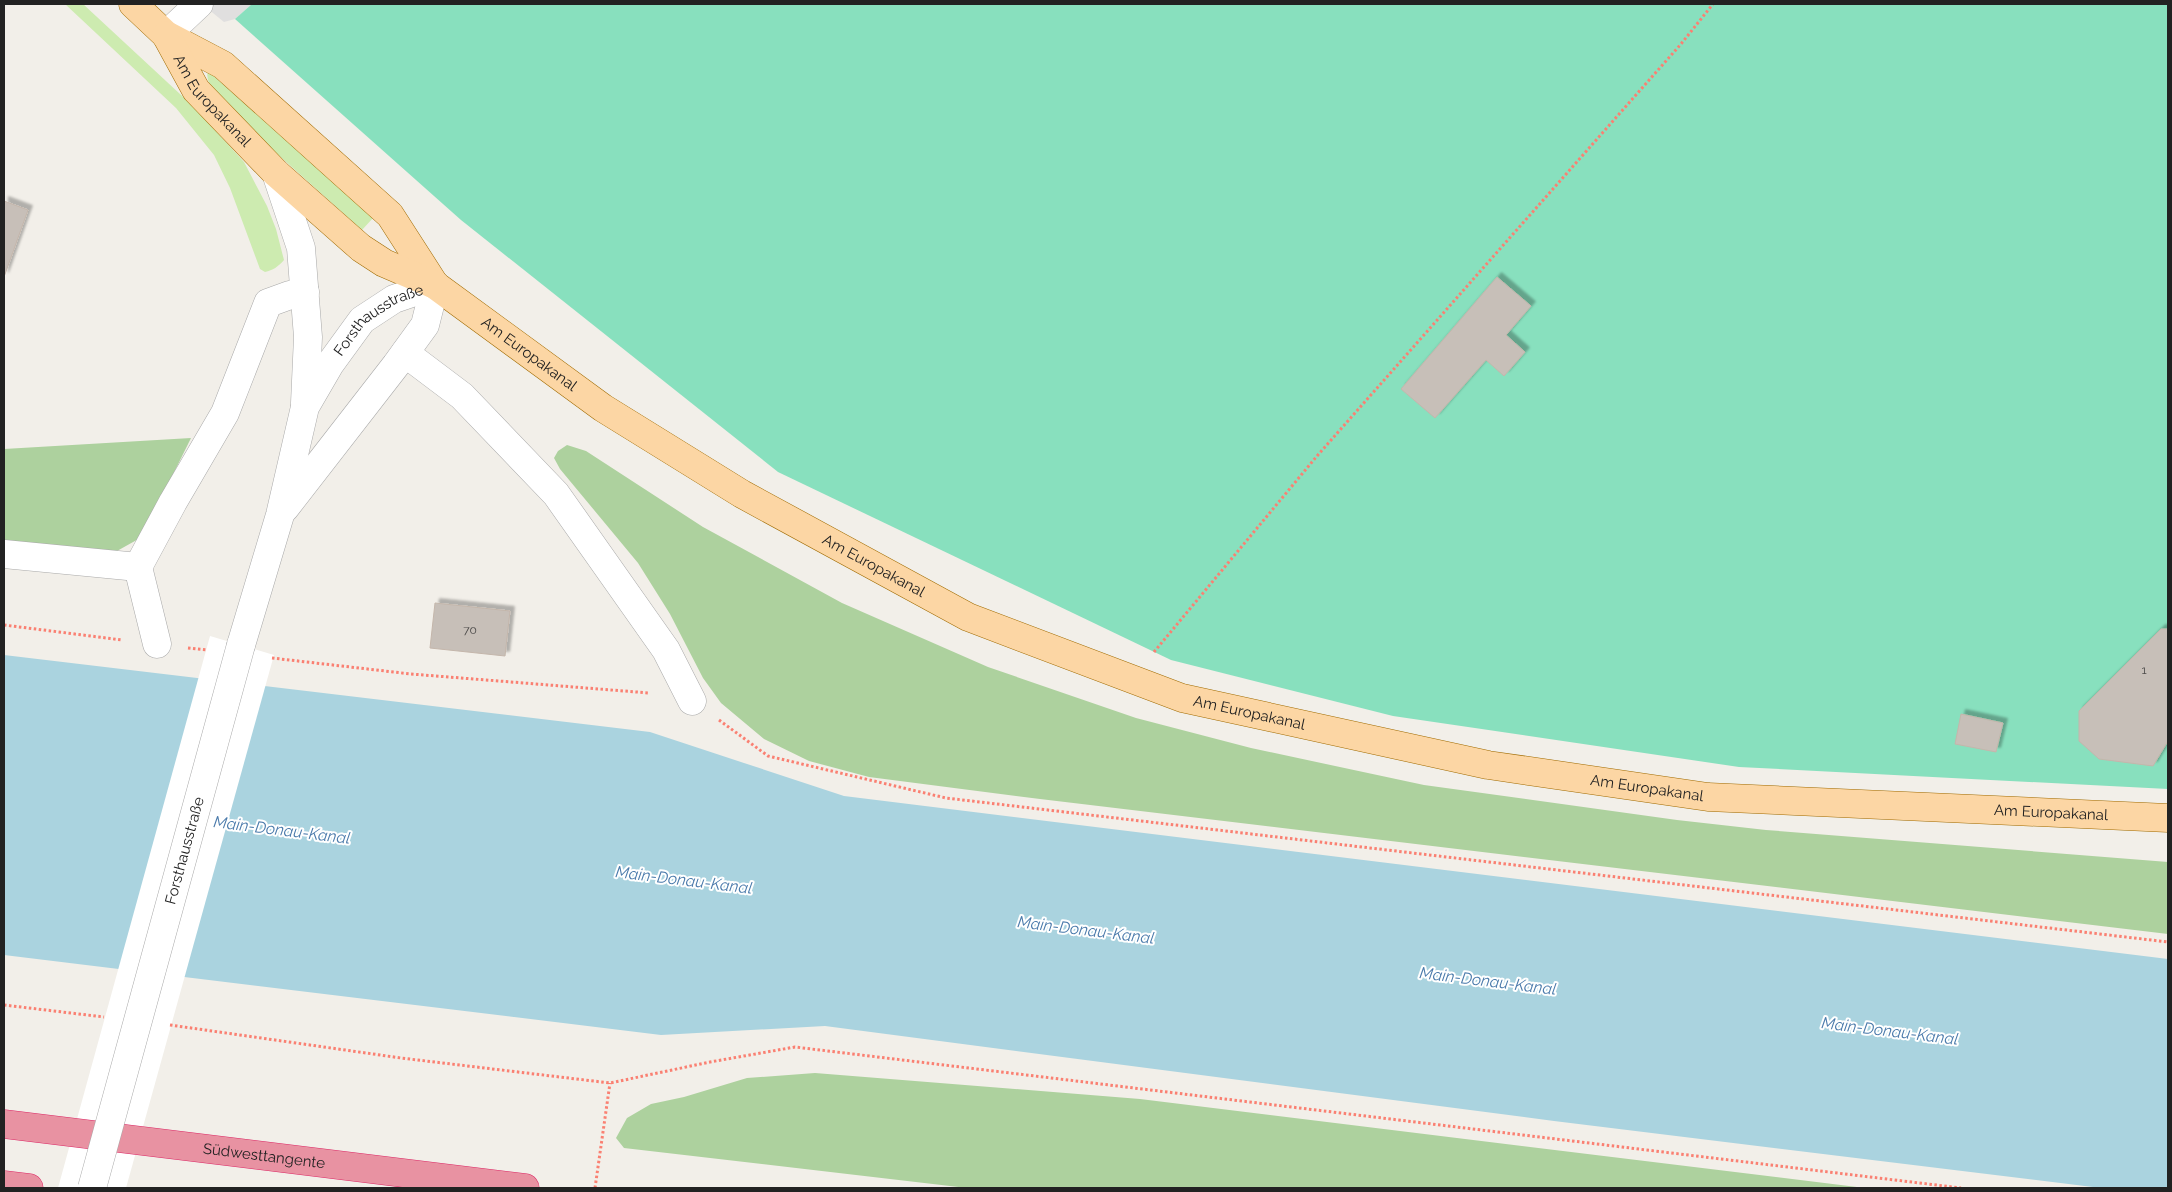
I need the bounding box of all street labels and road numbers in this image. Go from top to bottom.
street label: Am Europakanal [170,52,255,151]
street label: Forsthausstraße [330,281,426,359]
street label: Am Europakanal [478,313,581,395]
street label: Am Europakanal [819,531,929,601]
street label: Am Europakanal [1192,692,1308,734]
street label: Am Europakanal [1589,771,1706,805]
street label: Forsthausstraße [161,795,208,906]
street label: Am Europakanal [1994,801,2109,824]
street label: Südwesttangente [202,1140,326,1172]

